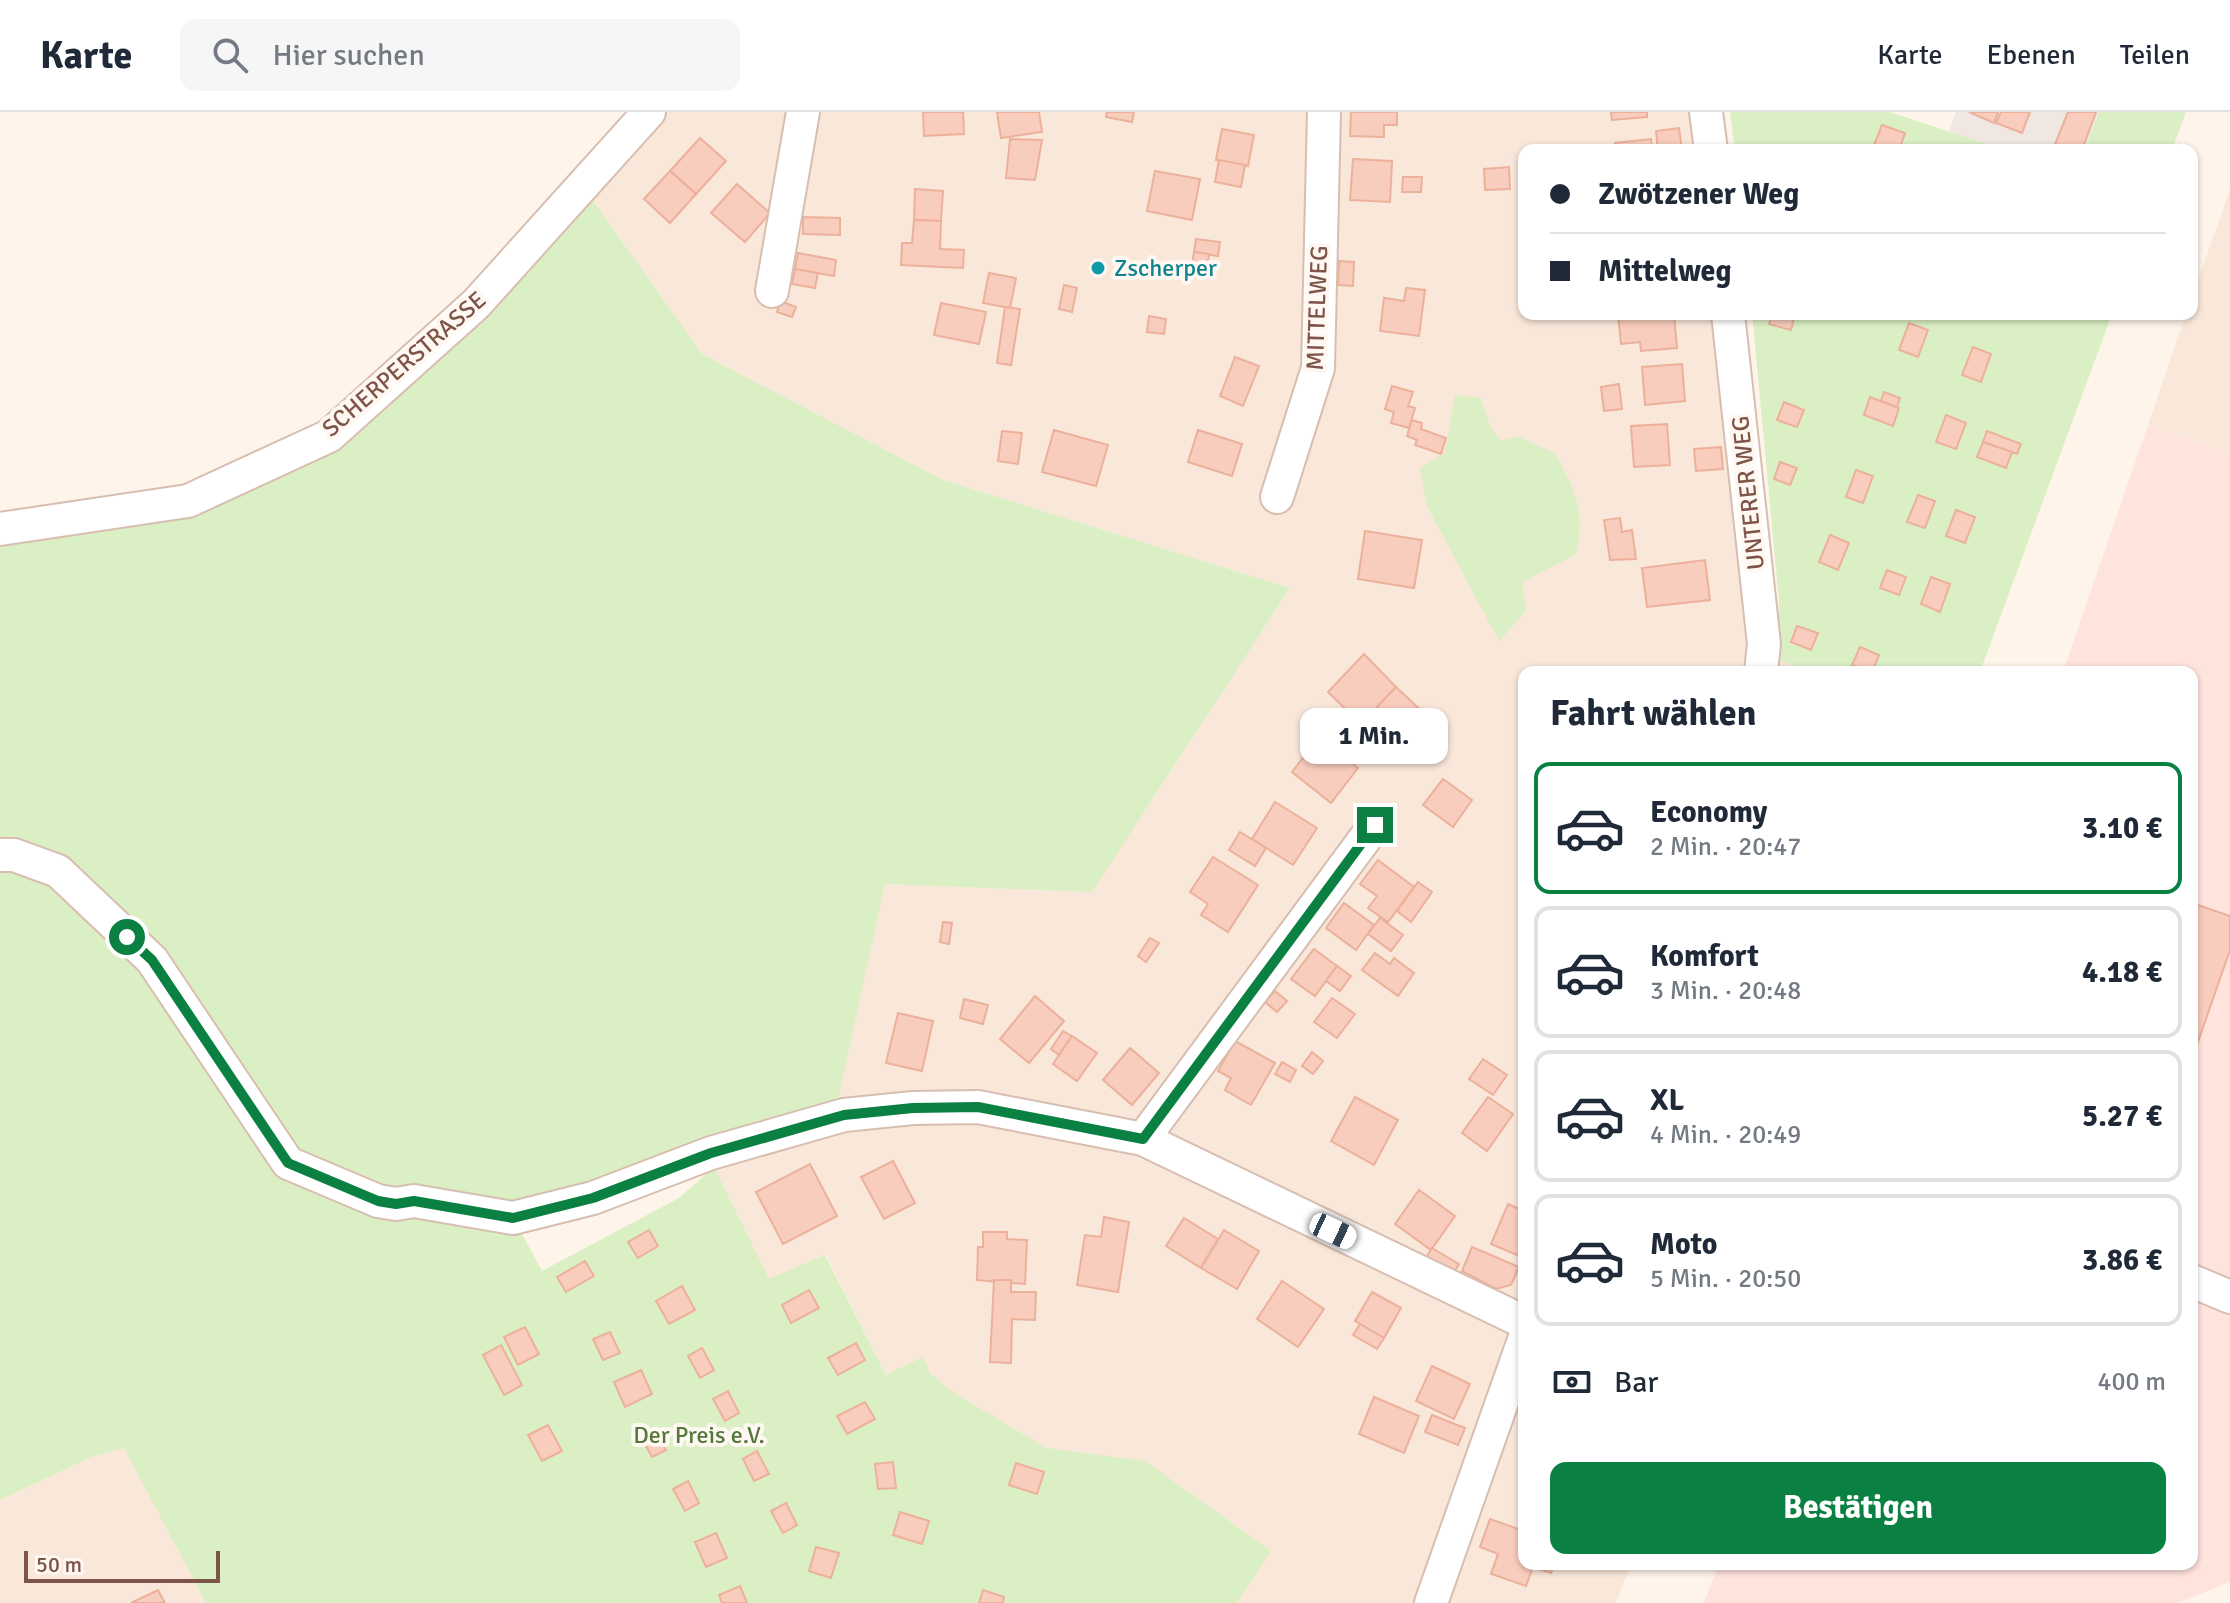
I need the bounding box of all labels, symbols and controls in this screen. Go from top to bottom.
search box [180,19,740,91]
text: Karte [40,32,132,79]
icon: search [208,33,252,77]
text: Hier suchen [272,37,425,74]
text: Karte [1877,38,1943,72]
text: Ebenen [1987,38,2076,72]
text: Teilen [2120,38,2190,72]
text: Zwötzener Weg [1598,176,1799,213]
street label: MITTELWEG [1300,245,1334,371]
place label: Zscherper [1114,253,1217,283]
text: Mittelweg [1598,253,1732,290]
marker: Zscherper [1089,259,1107,277]
street label: SCHERPERSTRASSE [316,285,492,443]
street label: UNTERER WEG [1725,415,1771,571]
text: Fahrt wählen [1550,691,1756,736]
callout: 1 Min. [1301,709,1449,765]
text: 1 Min. [1339,720,1409,752]
icon: car [1554,792,1626,864]
text: Economy [1650,794,1767,831]
route end [1357,807,1393,843]
text: 3.10 € [2082,810,2162,847]
text: 2 Min. · 20:47 [1650,831,1801,863]
route start [109,919,145,955]
icon: car [1554,936,1626,1008]
text: Komfort [1650,938,1759,975]
text: 4.18 € [2082,954,2162,991]
text: 3 Min. · 20:48 [1650,975,1801,1007]
icon: car [1554,1080,1626,1152]
text: XL [1650,1082,1684,1119]
text: 5.27 € [2082,1098,2162,1135]
text: 4 Min. · 20:49 [1650,1119,1801,1151]
car [1306,1210,1360,1252]
icon: car [1554,1224,1626,1296]
text: Moto [1650,1226,1717,1263]
text: 3.86 € [2082,1242,2162,1279]
text: 5 Min. · 20:50 [1650,1263,1801,1295]
icon: cash [1550,1360,1594,1404]
text: Bar [1614,1364,1658,1401]
text: 400 m [2097,1366,2166,1398]
park label: Der Preis e.V. [633,1420,765,1450]
button: Bestätigen [1550,1462,2166,1554]
scale bar [24,1547,220,1583]
text: 50 m [36,1551,82,1578]

